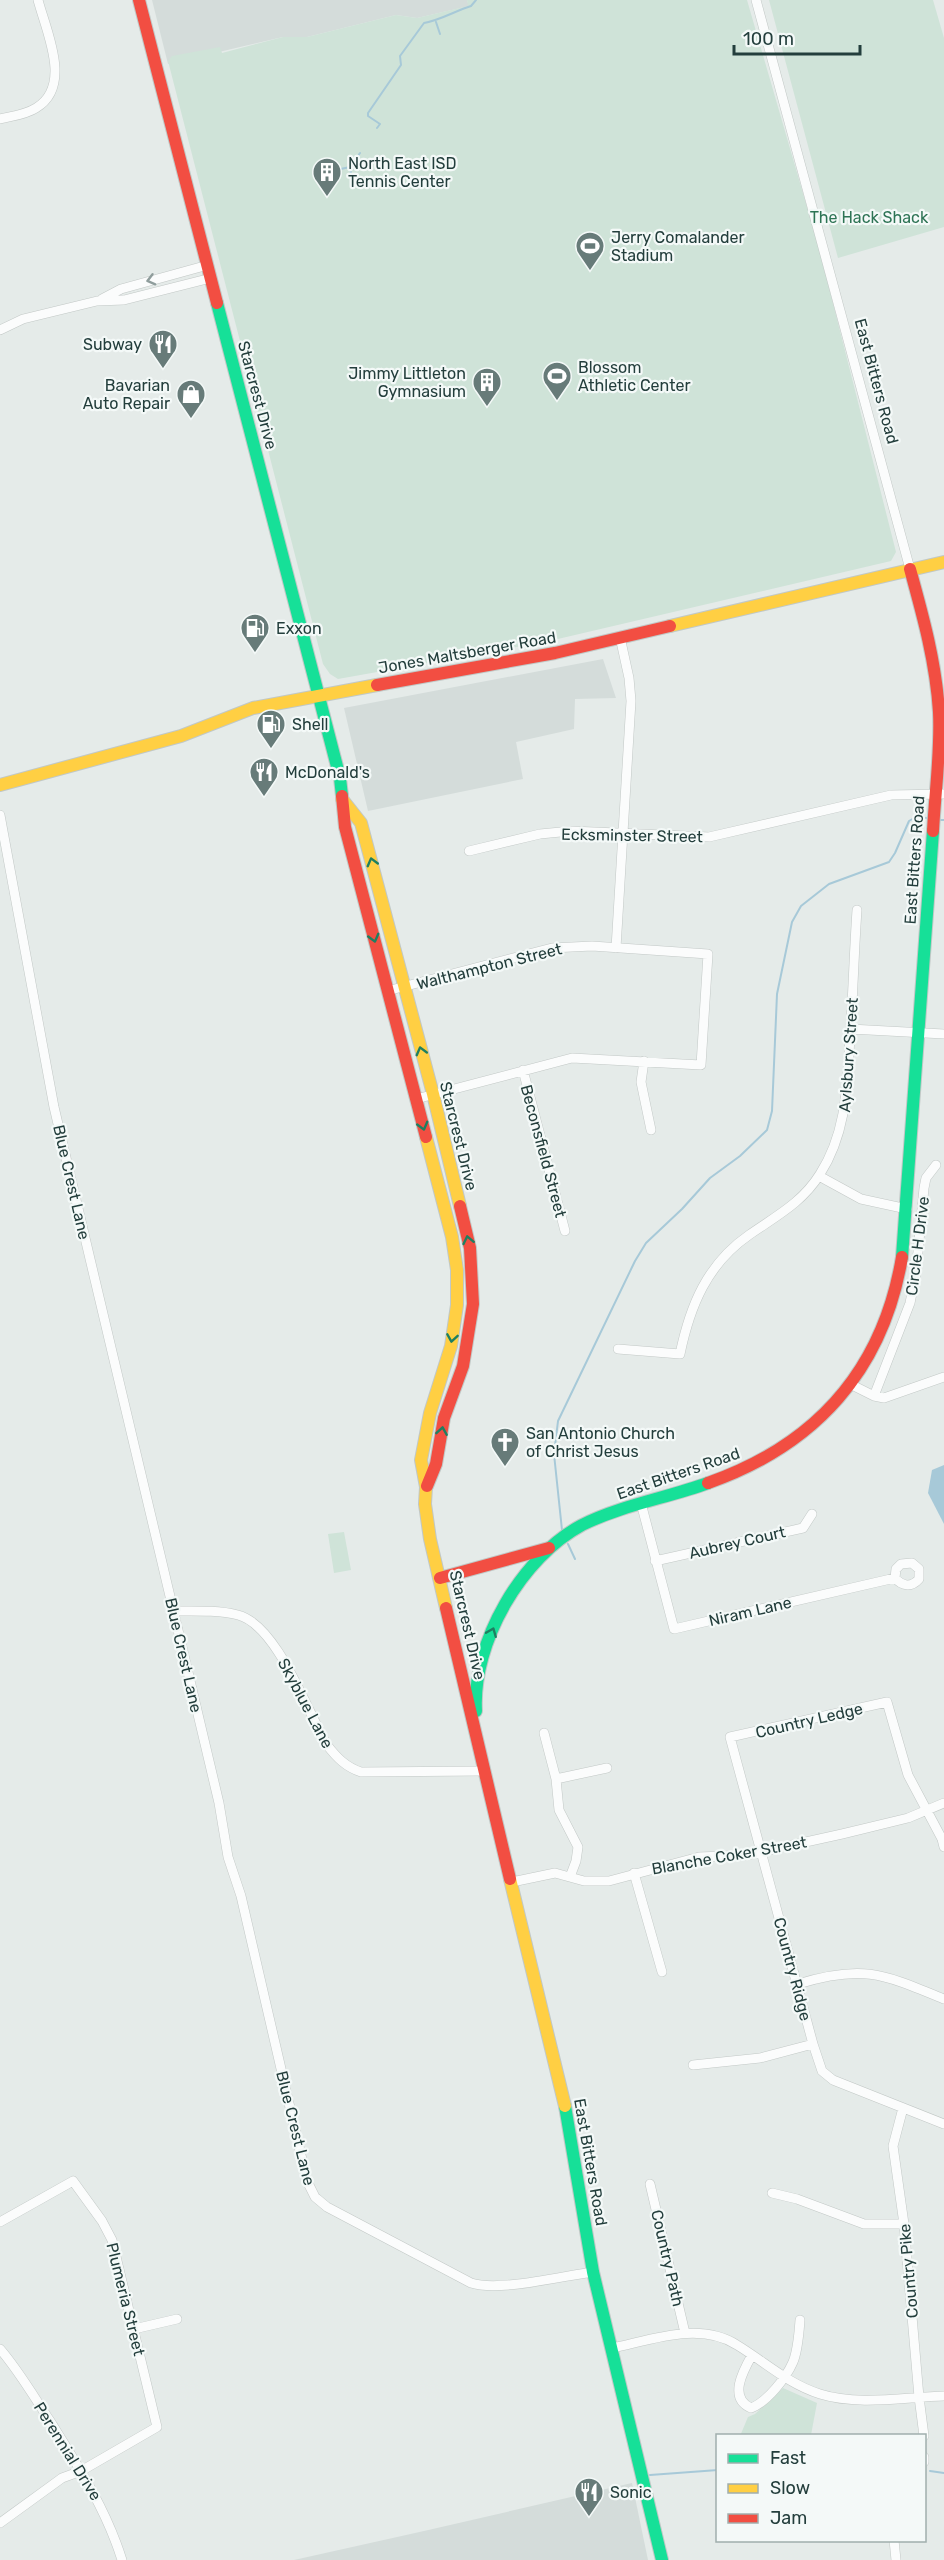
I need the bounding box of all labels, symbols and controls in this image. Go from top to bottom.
scale bar [734,18,860,56]
text: 100 m [743,28,794,50]
place label: North East ISD Tennis Center [348,154,457,191]
building icon: North East ISD Tennis Center [311,156,343,198]
park label: The Hack Shack [810,208,929,227]
place label: Jerry Comalander Stadium [611,228,744,265]
sports icon: Jerry Comalander Stadium [574,230,606,272]
one-way arrow [146,273,156,286]
street label: East Bitters Road [851,316,902,446]
restaurant icon: Subway [147,328,179,370]
place label: Subway [83,335,142,354]
street label: Starcrest Drive [234,339,281,451]
place label: Blossom Athletic Center [578,358,690,395]
sports icon: Blossom Athletic Center [541,360,573,402]
place label: Jimmy Littleton Gymnasium [348,364,466,401]
building icon: Jimmy Littleton Gymnasium [471,366,503,408]
place label: Bavarian Auto Repair [83,376,170,413]
shop icon: Bavarian Auto Repair [175,378,207,420]
fuel station icon: Exxon [239,612,271,654]
place label: Exxon [276,619,322,638]
street label: Jones Maltsberger Road [377,627,558,678]
fuel station icon: Shell [255,708,287,750]
place label: Shell [292,715,328,734]
restaurant icon: McDonald's [248,756,280,798]
place label: McDonald's [285,763,370,782]
street label: East Bitters Road [901,795,928,925]
street label: Ecksminster Street [561,825,703,846]
one-way arrow [366,858,379,868]
one-way arrow [366,933,379,943]
street label: Walthampton Street [415,939,564,994]
street label: Aylsbury Street [835,997,862,1113]
one-way arrow [416,1046,428,1057]
street label: Starcrest Drive [436,1080,481,1193]
street label: Beconsfield Street [517,1083,570,1220]
one-way arrow [416,1121,429,1131]
street label: Blue Crest Lane [49,1123,94,1242]
street label: Circle H Drive [902,1195,933,1297]
one-way arrow [462,1236,475,1246]
one-way arrow [447,1333,459,1343]
place label: San Antonio Church of Christ Jesus [526,1424,675,1461]
one-way arrow [435,1426,447,1435]
church icon: San Antonio Church of Christ Jesus [489,1426,521,1468]
street label: East Bitters Road [614,1443,742,1503]
street label: Aubrey Court [687,1522,787,1563]
street label: Starcrest Drive [446,1569,489,1682]
street label: Niram Lane [707,1593,793,1630]
street label: Blue Crest Lane [161,1596,206,1715]
one-way arrow [485,1627,497,1638]
street label: Skyblue Lane [274,1655,337,1752]
street label: Country Ledge [754,1699,865,1742]
street label: Blanche Coker Street [650,1832,808,1878]
street label: Country Ridge [770,1915,815,2023]
street label: Blue Crest Lane [272,2069,319,2187]
street label: East Bitters Road [570,2097,611,2227]
street label: Country Path [647,2208,688,2308]
street label: Country Pike [895,2223,922,2319]
street label: Plumeria Street [102,2241,149,2358]
street label: Perennial Drive [30,2399,105,2504]
legend [716,2434,926,2542]
text: Fast [770,2447,806,2469]
restaurant icon: Sonic [573,2476,605,2518]
text: Slow [770,2477,810,2499]
place label: Sonic [610,2483,652,2502]
text: Jam [770,2507,807,2529]

